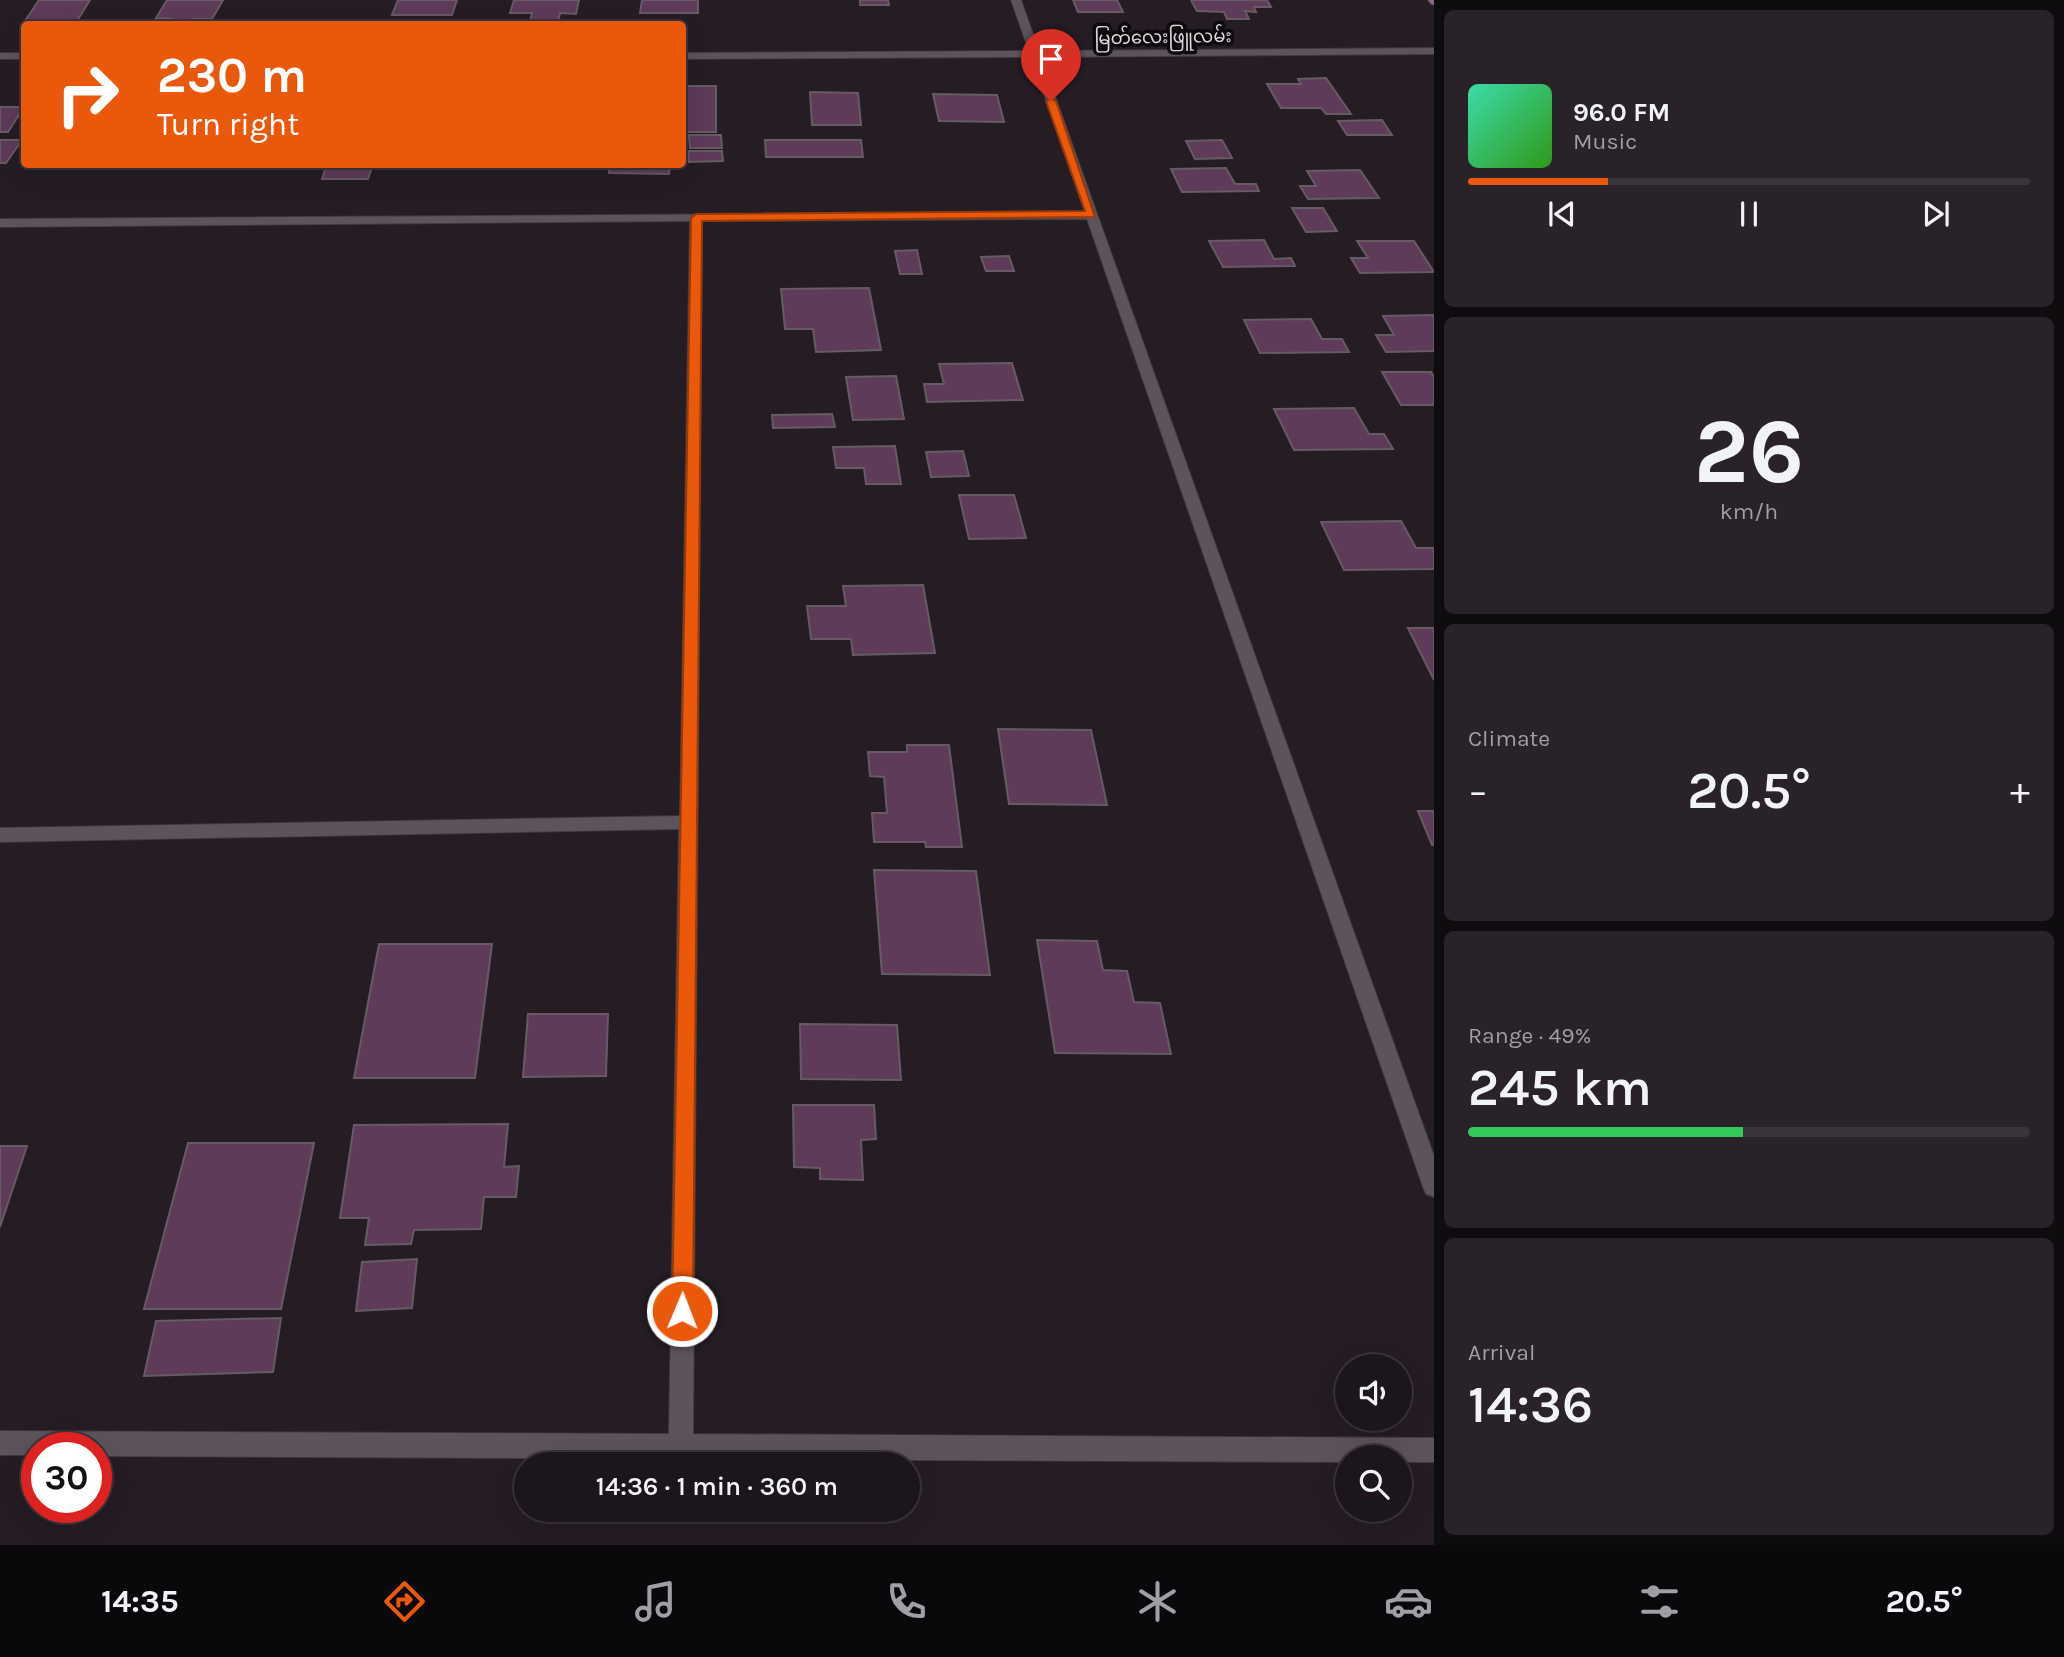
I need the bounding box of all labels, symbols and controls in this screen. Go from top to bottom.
street label: မြတ်လေးဖြူလမ်း [1094,23,1232,53]
pin [1021,29,1081,101]
icon: arrive [1032,40,1070,78]
text: 230 m [157,47,307,104]
icon: right [42,49,133,140]
text: 96.0 FM [1573,97,1670,128]
text: Turn right [157,106,299,143]
text: Music [1573,128,1637,155]
icon: previous [1543,195,1581,233]
icon: pause [1730,195,1768,233]
icon: next [1917,195,1955,233]
text: 26 [1694,399,1804,505]
text: km/h [1720,498,1778,525]
text: Climate [1468,725,1550,752]
text: 20.5° [1687,760,1811,821]
text: − [1468,769,1488,814]
text: + [2010,769,2030,814]
text: Range · 49% [1468,1022,1591,1049]
text: 245 km [1468,1057,1652,1118]
position arrow [645,1274,719,1348]
text: Arrival [1468,1339,1535,1366]
map controls [1335,1354,1412,1522]
button: sound [1335,1354,1412,1431]
text: 14:36 [1468,1374,1593,1435]
speed limit sign: 30 [21,1432,112,1523]
button: search [1335,1445,1412,1522]
text: 14:36 · 1 min · 360 m [596,1471,838,1502]
icon: directions [380,1577,429,1626]
icon: music [631,1577,680,1626]
icon: phone [882,1577,931,1626]
icon: climate [1133,1577,1182,1626]
icon: car [1384,1577,1433,1626]
icon: filters [1635,1577,1684,1626]
text: 14:35 [101,1583,179,1620]
text: 20.5° [1885,1583,1963,1620]

